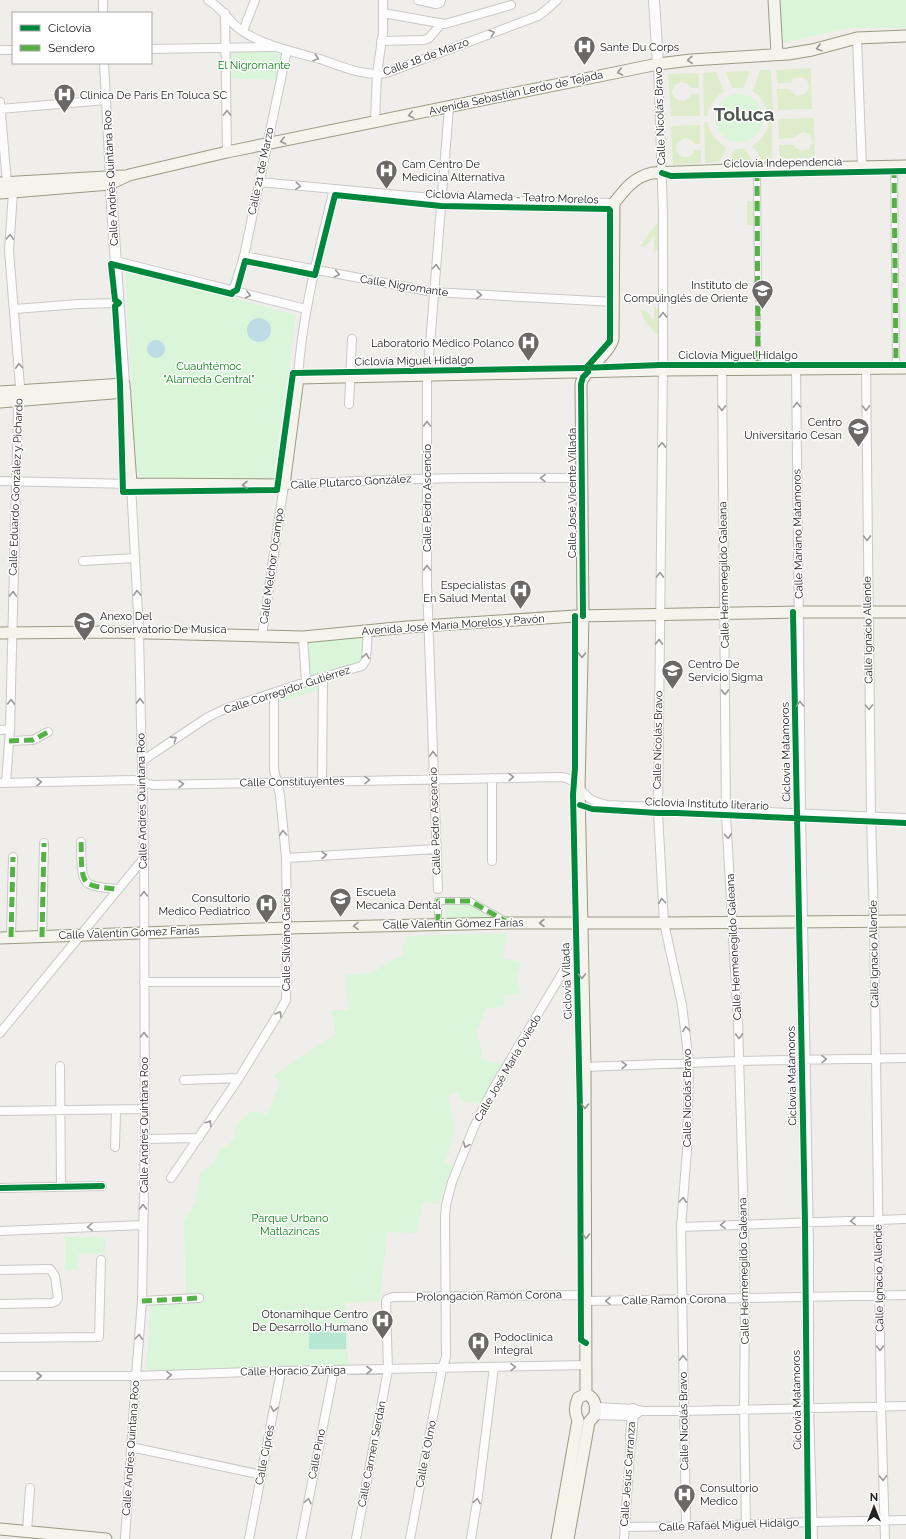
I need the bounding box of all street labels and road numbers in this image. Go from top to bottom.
street label: Calle 18 de Marzo [381,35,471,79]
street label: Calle Nicolás Bravo [652,66,668,165]
street label: Avenida Sebastián Lerdo de Tejada [428,68,604,118]
street label: Calle Andrés Quintana Roo [101,109,121,246]
street label: Calle 21 de Marzo [245,125,277,216]
street label: Ciclovía Independencia [724,155,842,171]
street label: Ciclovía Alameda - Teatro Morelos [425,187,599,207]
street label: Calle Nigromante [359,273,450,299]
street label: Ciclovía Miguel Hidalgo [678,349,798,362]
street label: Ciclovía Miguel Hidalgo [354,353,474,369]
street label: Calle Eduardo González y Pichardo [6,398,26,576]
street label: Calle José Vicente Villada [566,428,579,558]
street label: Calle Pedro Ascencio [421,444,434,552]
street label: Calle Mariano Matamoros [790,469,806,599]
street label: Calle Plutarco González [290,472,412,492]
street label: Calle Hermenegildo Galeana [716,502,732,648]
street label: Calle Melchor Ocampo [257,507,287,625]
street label: Calle Ignacio Allende [861,576,875,684]
street label: Avenida José María Morelos y Pavón [361,612,545,638]
street label: Calle Corregidor Gutiérrez [222,663,352,717]
street label: Calle Nicolás Bravo [651,690,665,789]
street label: Ciclovía Matamoros [779,702,793,802]
street label: Calle Andrés Quintana Roo [134,732,150,869]
street label: Calle Pedro Ascencio [427,766,443,875]
street label: Calle Constituyentes [239,775,345,789]
street label: Ciclovía Instituto literario [645,795,770,813]
street label: Calle Hermenegildo Galeana [724,873,744,1021]
street label: Calle Silviano García [280,889,293,991]
street label: Calle Ignacio Allende [867,900,881,1008]
street label: Calle Valentín Gómez Farías [382,916,524,932]
street label: Calle Valentín Gómez Farías [58,924,200,942]
street label: Ciclovía Villada [559,942,575,1020]
street label: Calle José María Oviedo [472,1012,544,1124]
street label: Ciclovía Matamoros [785,1026,799,1126]
street label: Calle Nicolás Bravo [681,1048,694,1147]
street label: Calle Andrés Quintana Roo [138,1057,151,1193]
street label: Calle Hermenegildo Galeana [736,1198,752,1344]
street label: Calle Ignacio Allende [872,1224,886,1332]
street label: Prolongación Ramón Corona [416,1288,562,1304]
street label: Calle Ramón Corona [622,1293,726,1307]
street label: Ciclovía Matamoros [790,1350,804,1450]
street label: Calle Horacio Zúñiga [240,1364,346,1378]
street label: Calle Nicolás Bravo [677,1371,691,1470]
street label: Calle Andrés Quintana Roo [120,1379,142,1516]
street label: Calle Carmen Serdán [355,1400,389,1508]
street label: Calle el Olmo [413,1419,439,1489]
street label: Calle Jesús Carranza [618,1421,638,1527]
street label: Calle Ciprés [253,1424,277,1486]
street label: Calle Pino [306,1427,328,1480]
street label: Calle Rafael Miguel Hidalgo [659,1516,800,1534]

